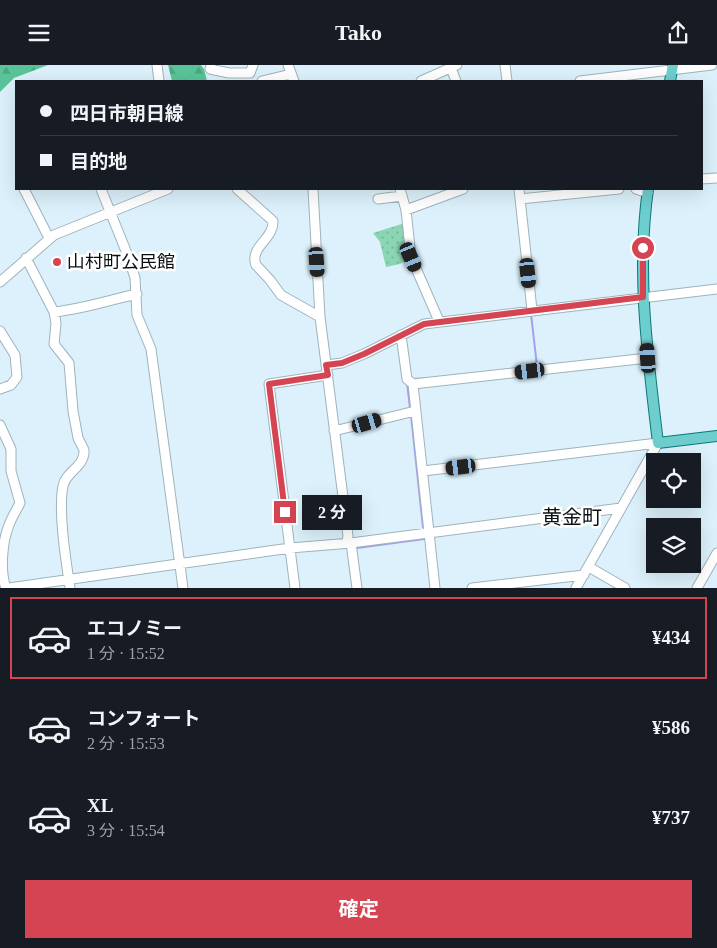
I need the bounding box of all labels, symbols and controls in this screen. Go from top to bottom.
icon: menu [25,19,53,47]
icon: share [664,19,692,47]
text: Tako [335,20,382,45]
text: 四日市朝日線 [70,103,184,124]
text: 目的地 [70,151,127,172]
route start [632,237,654,259]
car [398,240,423,274]
car [308,247,325,277]
place label: 山村町公民館 [67,252,175,272]
marker: 山村町公民館 [51,256,63,268]
car [518,257,537,289]
car [639,343,656,373]
car [514,362,545,380]
car [350,412,383,434]
map controls [646,453,701,573]
button: locate [646,453,701,508]
car [445,458,476,476]
callout: 2 分 [302,495,362,529]
route end [274,501,296,523]
text: 2 分 [318,504,346,521]
district label: 黄金町 [542,506,602,528]
button: layers [646,518,701,573]
icon: car [27,616,72,661]
text: エコノミー [87,618,182,639]
text: ¥434 [652,627,690,648]
text: 1 分 · 15:52 [87,645,165,662]
icon: car [27,706,72,751]
text: コンフォート [87,708,200,729]
text: ¥586 [652,717,690,738]
text: 2 分 · 15:53 [87,735,165,752]
text: XL [87,795,113,816]
icon: car [27,796,72,841]
text: ¥737 [652,807,690,828]
text: 3 分 · 15:54 [87,822,165,839]
button: 確定 [25,880,692,938]

